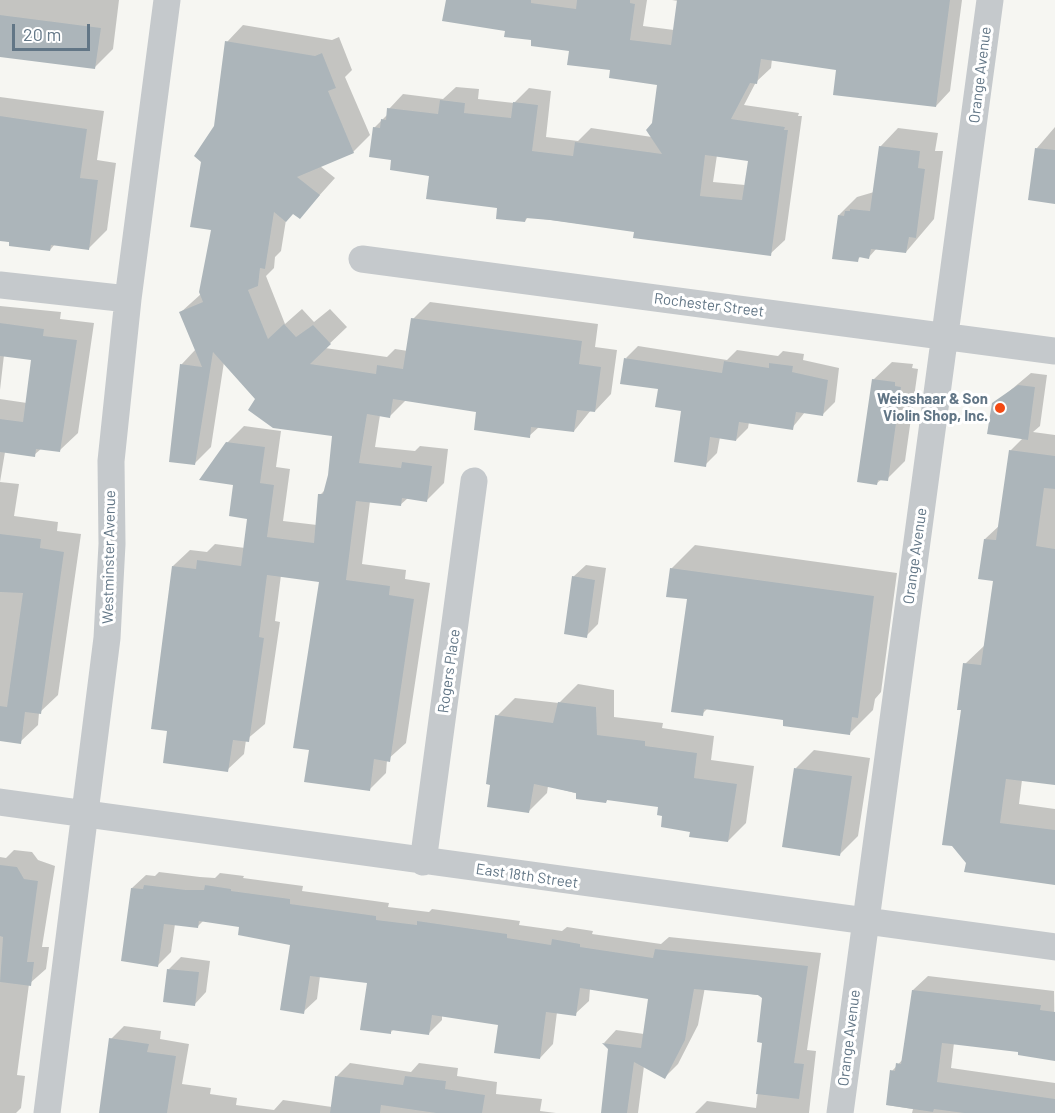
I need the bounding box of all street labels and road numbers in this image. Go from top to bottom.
street label: Orange Avenue [965,26,995,124]
street label: Rochester Street [653,289,765,321]
street label: Westminster Avenue [99,490,119,624]
street label: Orange Avenue [899,507,931,605]
street label: Rogers Place [434,628,464,714]
street label: East 18th Street [475,860,579,892]
street label: Orange Avenue [834,989,864,1087]

